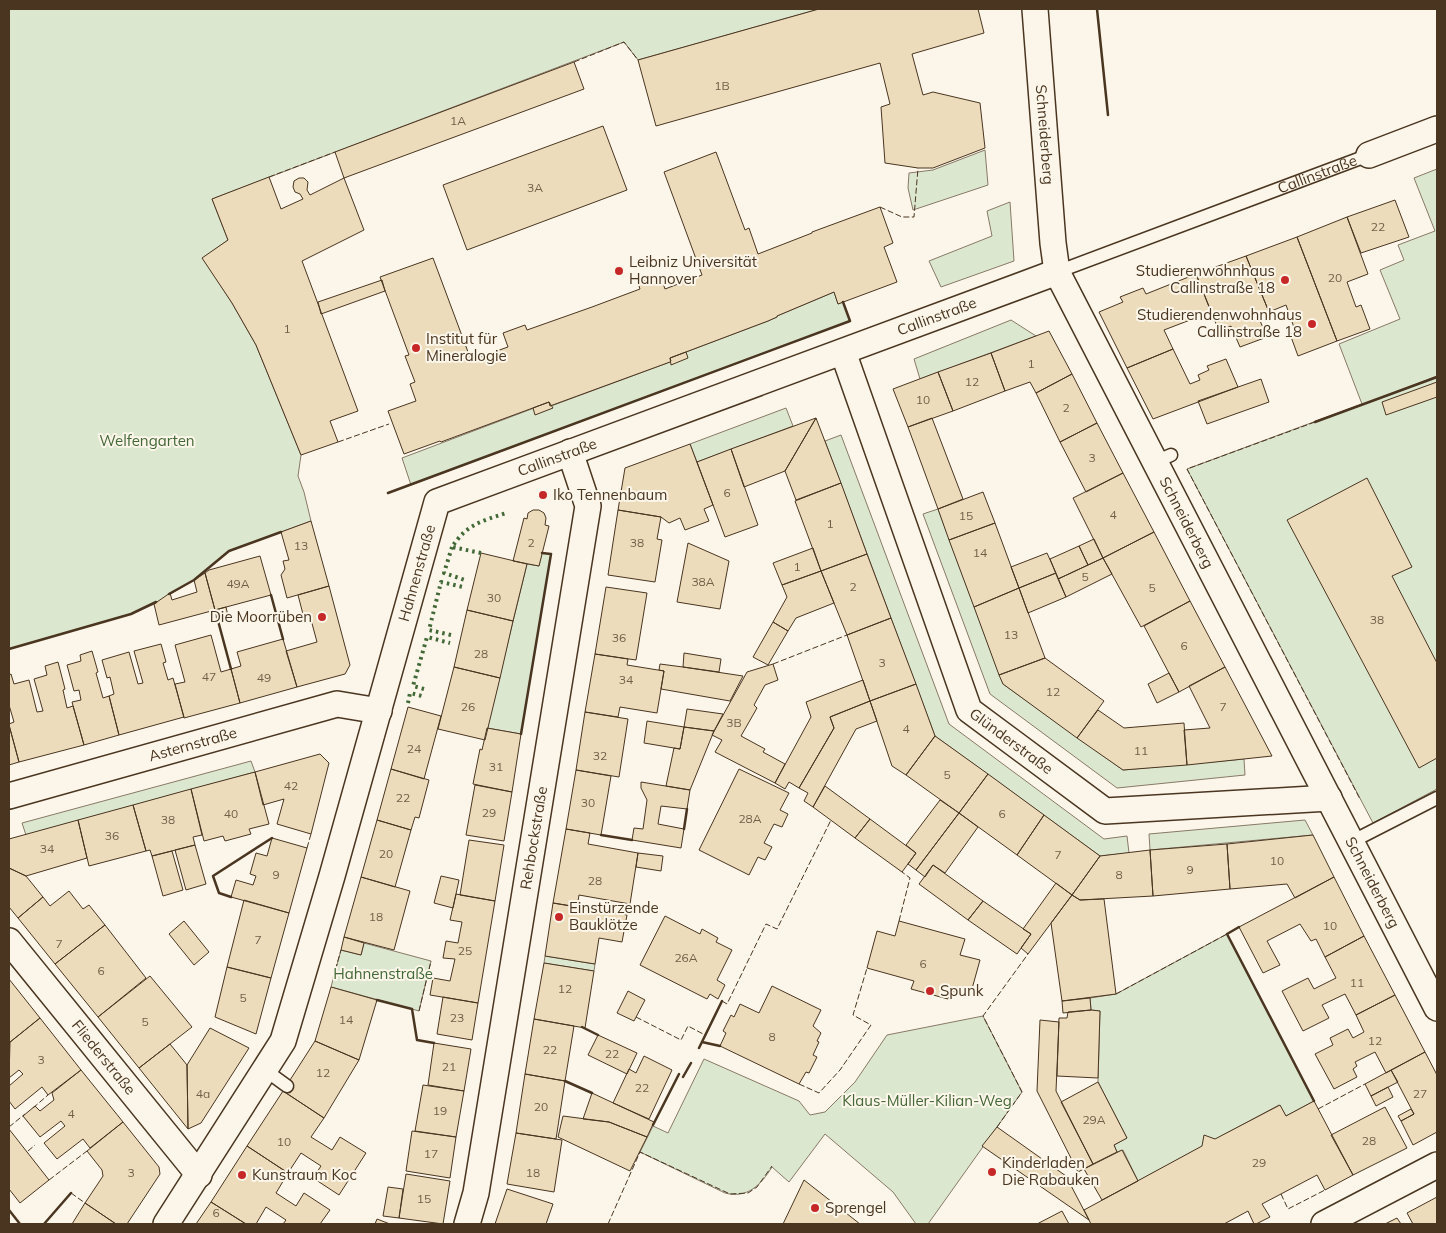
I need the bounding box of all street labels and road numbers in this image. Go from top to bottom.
street label: Schneiderberg [1032,84,1058,185]
street label: Callinstraße [1275,150,1359,197]
street label: Callinstraße [894,293,979,339]
street label: Callinstraße [515,434,599,480]
street label: Schneiderberg [1155,473,1218,571]
street label: Hahnenstraße [394,522,439,624]
street label: Glünderstraße [966,704,1057,778]
street label: Asternstraße [147,723,239,765]
street label: Rehbockstraße [516,785,551,891]
street label: Schneiderberg [1341,833,1404,931]
street label: Fliederstraße [68,1016,140,1098]

